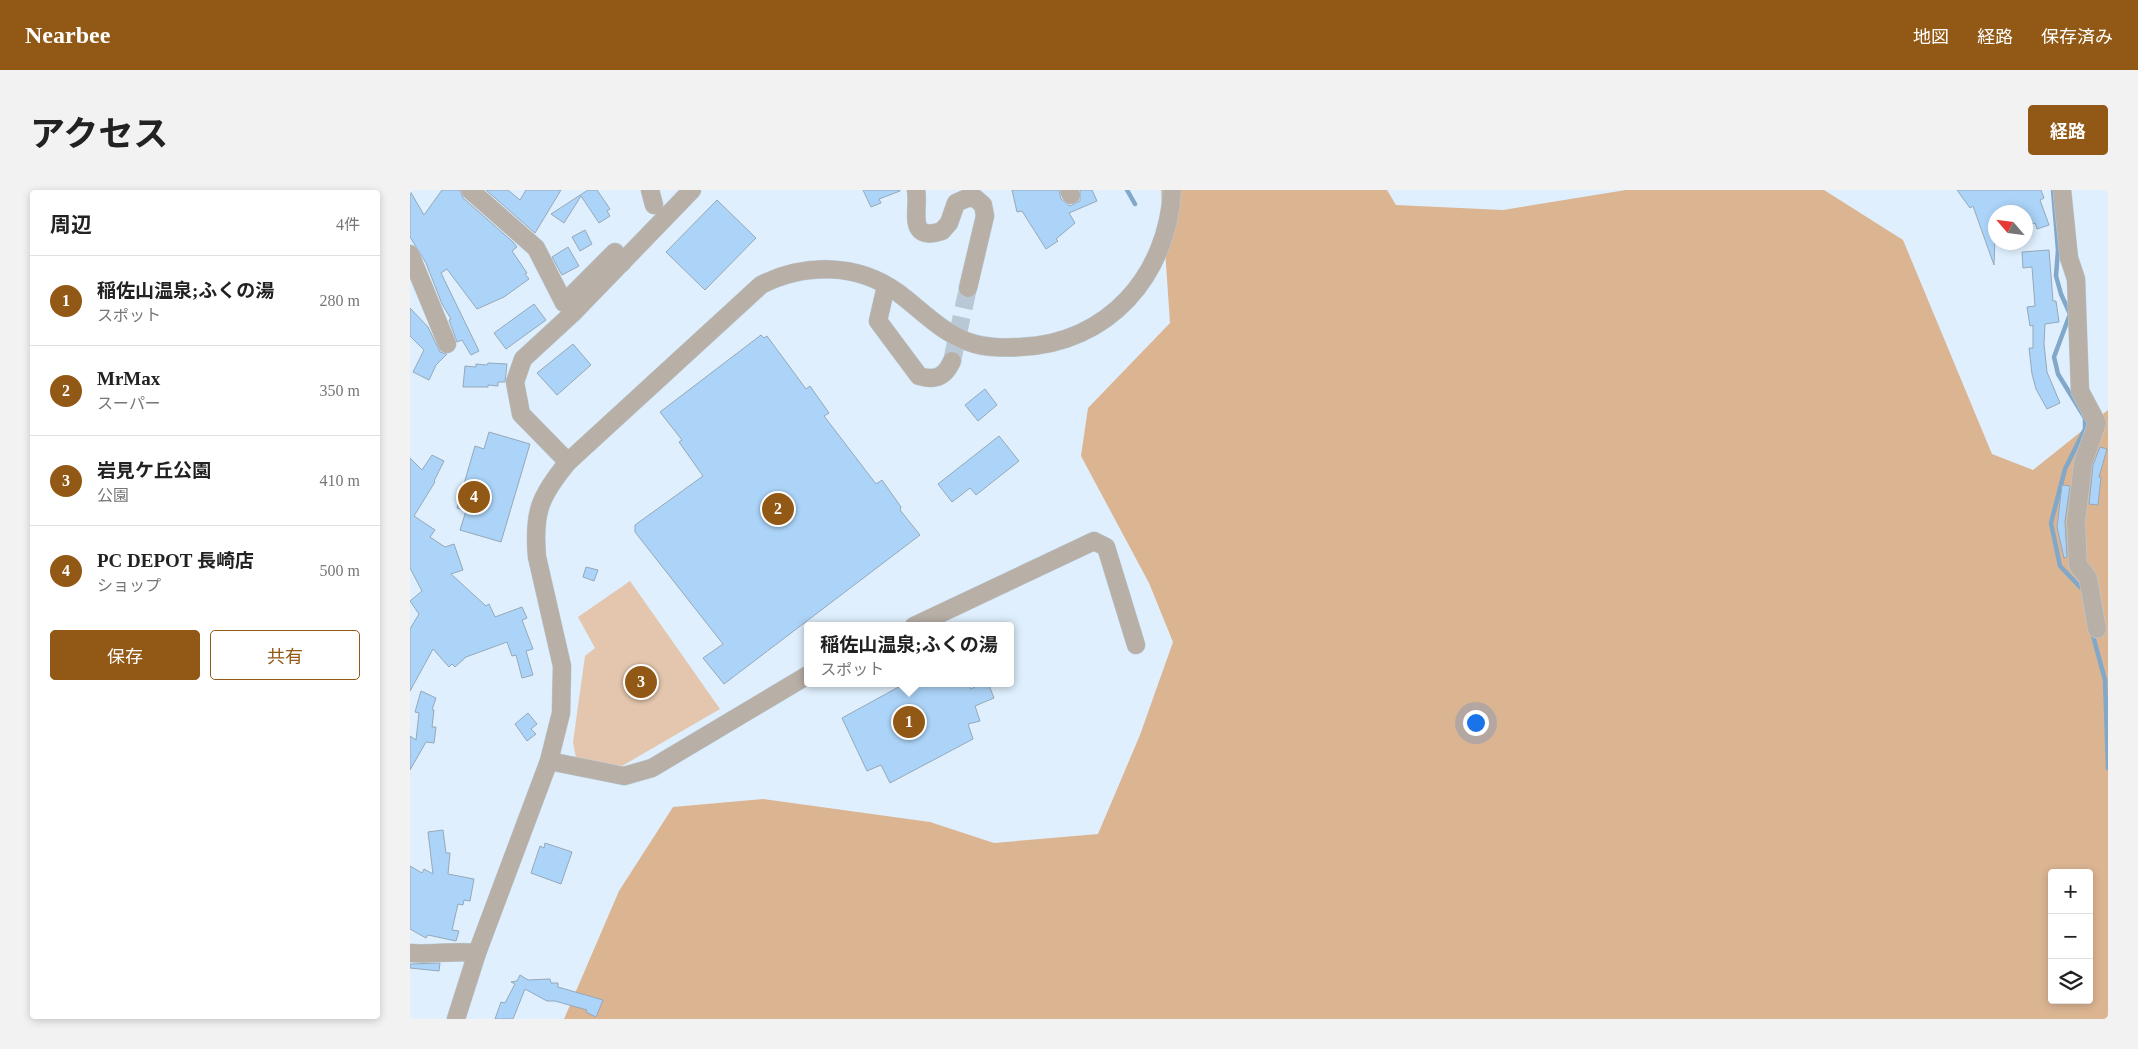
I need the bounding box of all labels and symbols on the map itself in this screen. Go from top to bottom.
north arrow [1988,205,2033,250]
pin: 4 [458,478,490,516]
pin: 2 [762,490,794,528]
pin: 3 [625,663,657,701]
pin: 1 [893,703,925,741]
your location [1463,710,1489,736]

